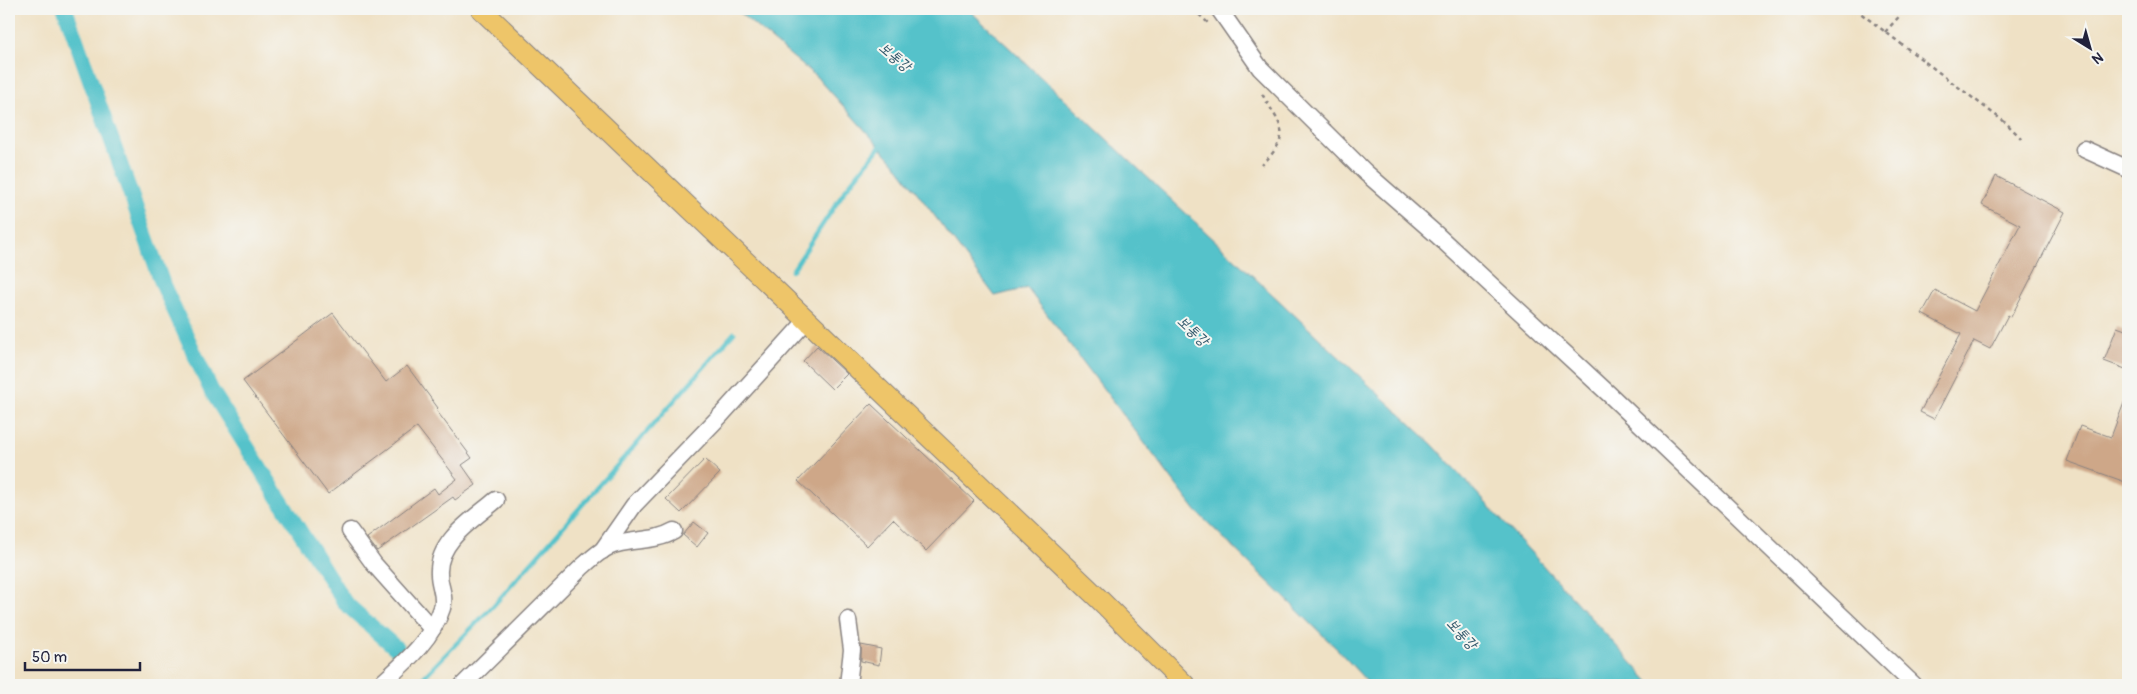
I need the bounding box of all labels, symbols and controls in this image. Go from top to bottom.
north arrow [2064,22,2114,72]
water label: 보통강 [875,38,916,77]
text: N [2089,48,2106,68]
water label: 보통강 [1173,312,1214,352]
water label: 보통강 [1443,614,1483,655]
scale bar [25,639,140,671]
text: 50 m [32,648,67,667]

